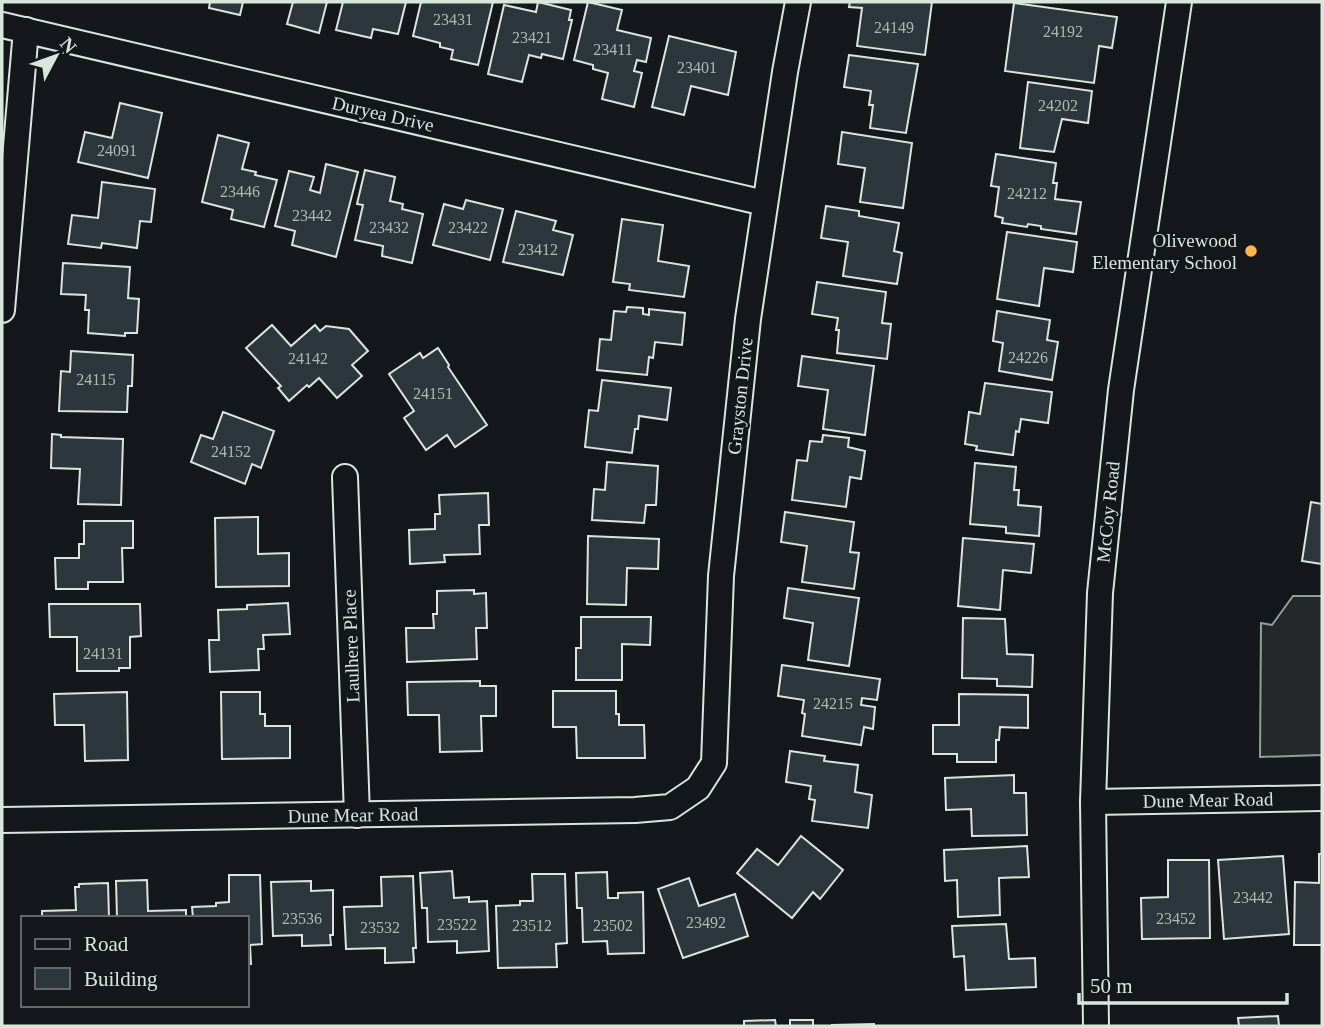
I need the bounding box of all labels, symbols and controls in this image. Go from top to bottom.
house number: 23431 [433,11,473,28]
house number: 24149 [874,19,914,36]
north arrow [21,21,91,91]
house number: 24192 [1043,23,1083,40]
house number: 23421 [512,29,552,46]
text: N [56,33,81,57]
house number: 23411 [593,41,633,58]
house number: 23401 [677,59,717,76]
street label: Duryea Drive [330,92,436,136]
house number: 24202 [1038,97,1078,114]
house number: 24091 [97,142,137,159]
house number: 23446 [220,183,260,200]
house number: 24212 [1007,185,1047,202]
house number: 23442 [292,207,332,224]
house number: 23432 [369,219,409,236]
house number: 23422 [448,219,488,236]
place label: Olivewood Elementary School [1092,230,1237,273]
house number: 23412 [518,241,558,258]
marker: Olivewood Elementary School [1243,243,1259,259]
street label: Grayston Drive [723,336,757,456]
house number: 24226 [1008,349,1048,366]
house number: 24142 [288,350,328,367]
house number: 24115 [76,371,116,388]
house number: 24151 [413,385,453,402]
house number: 24152 [211,443,251,460]
street label: McCoy Road [1092,460,1124,564]
street label: Laulhere Place [339,589,363,703]
house number: 24131 [83,645,123,662]
house number: 24215 [813,695,853,712]
street label: Dune Mear Road [1142,788,1274,812]
street label: Dune Mear Road [287,803,419,827]
house number: 23442 [1233,889,1273,906]
house number: 23536 [282,910,322,927]
house number: 23452 [1156,910,1196,927]
house number: 23492 [686,914,726,931]
legend [21,916,248,1007]
house number: 23522 [437,916,477,933]
house number: 23512 [512,917,552,934]
house number: 23502 [593,917,633,934]
house number: 23532 [360,919,400,936]
text: Road [84,932,129,956]
scale bar [1079,962,1287,1006]
text: Building [84,967,158,991]
text: 50 m [1090,974,1133,998]

